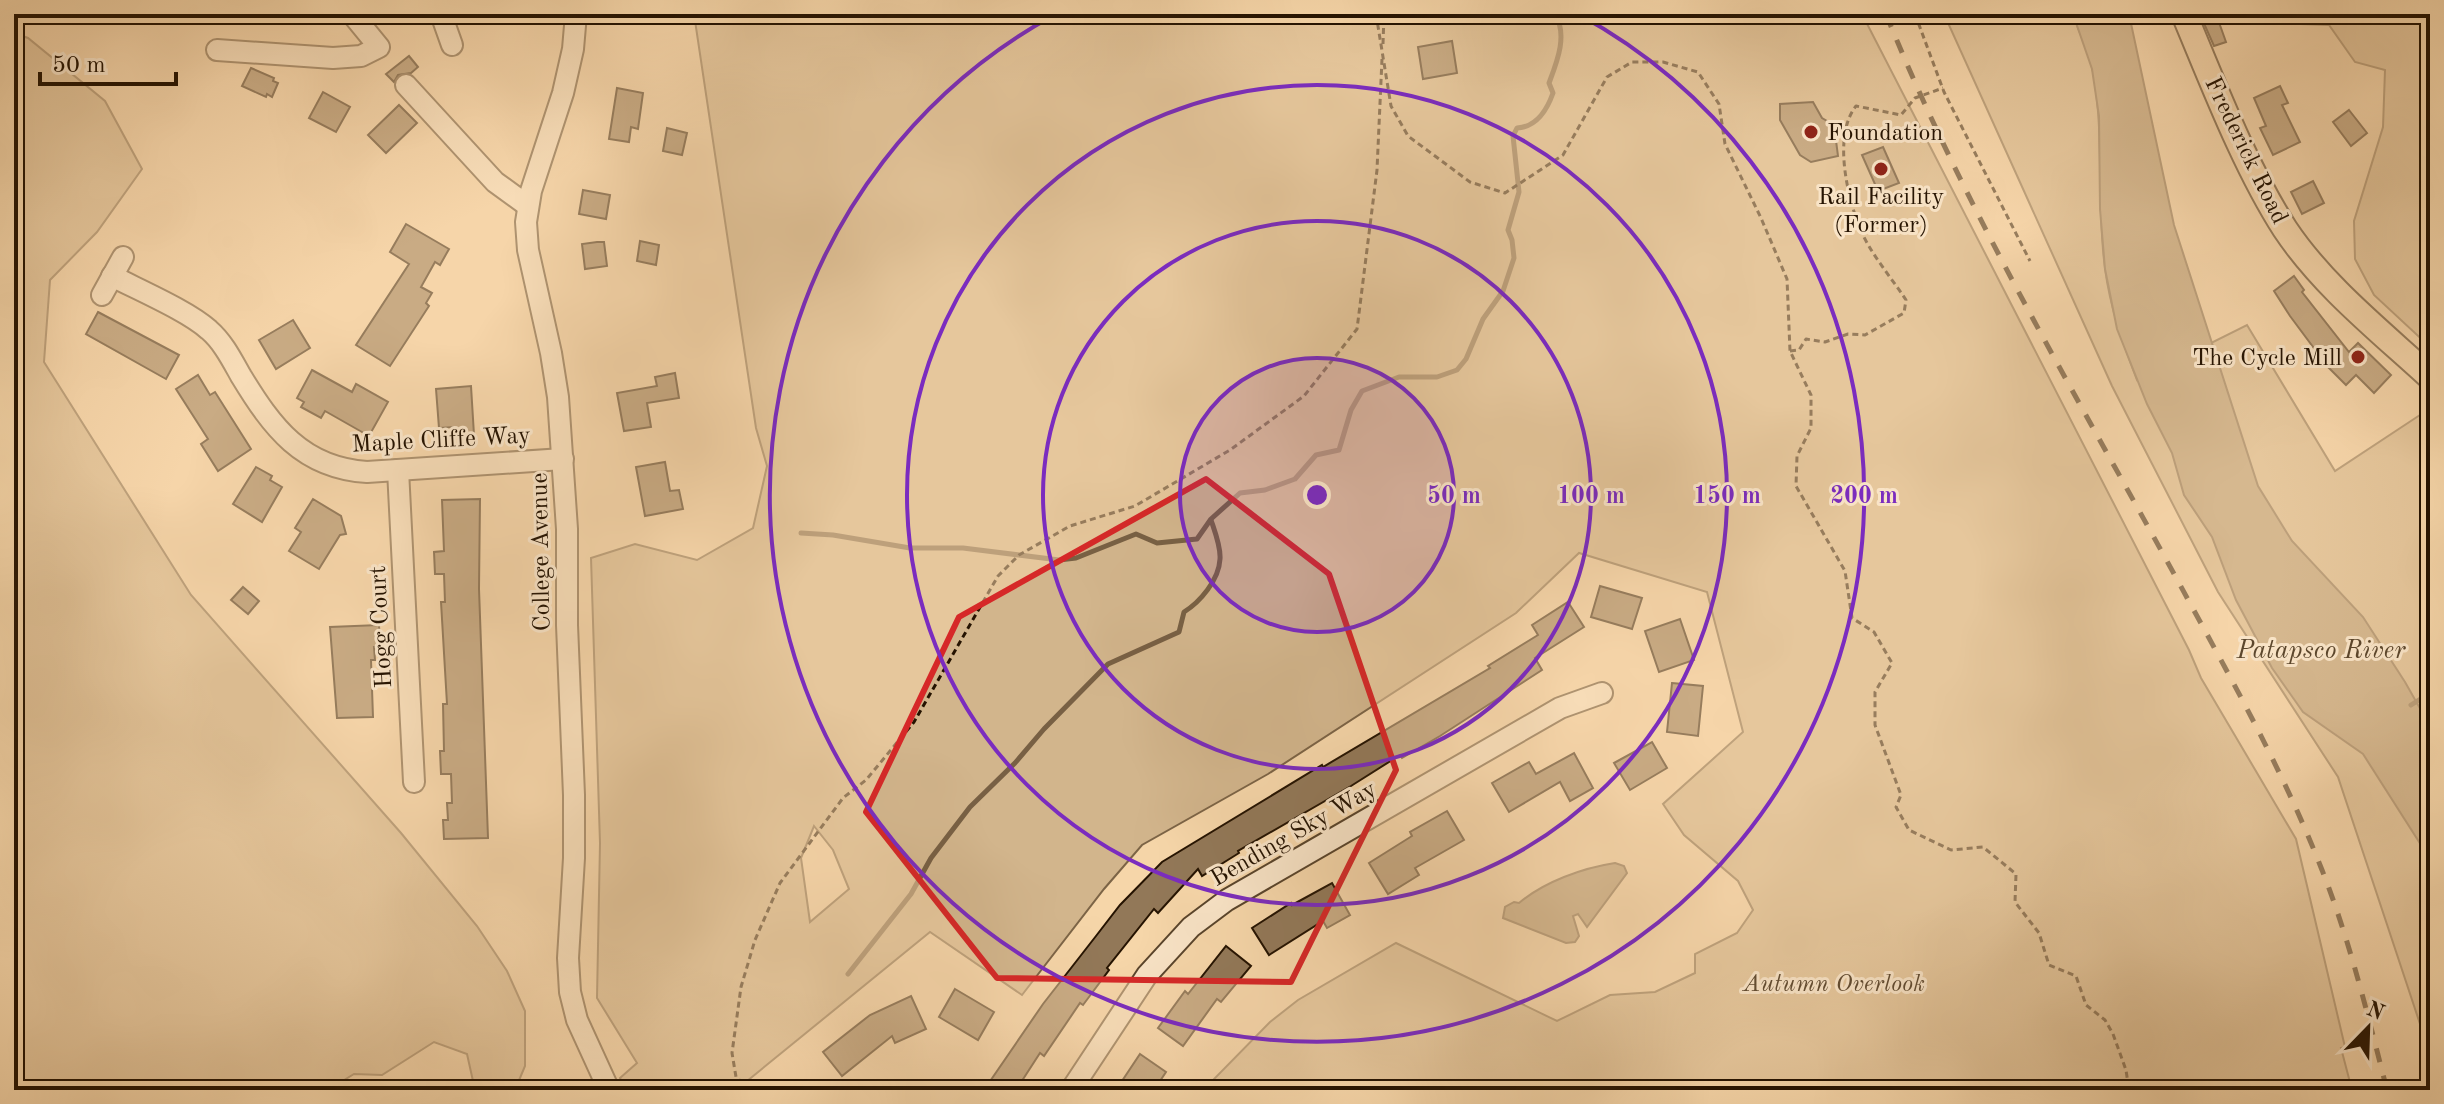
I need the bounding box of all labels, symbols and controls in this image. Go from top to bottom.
scale bar [40,36,176,86]
text: 50 m [52,54,106,78]
street label: Frederick Road [2199,74,2291,228]
place label: Foundation [1827,122,1943,146]
marker: Foundation [1802,123,1820,141]
marker: Rail Facility (Former) [1872,160,1890,178]
place label: Rail Facility (Former) [1818,186,1944,238]
place label: The Cycle Mill [2192,347,2342,371]
marker: The Cycle Mill [2349,348,2367,366]
street label: Maple Cliffe Way [351,424,531,458]
street label: College Avenue [529,472,555,632]
centre of rings [1303,481,1331,509]
text: 50 m [1427,484,1481,509]
text: 150 m [1693,484,1761,509]
text: 100 m [1557,485,1625,509]
text: 200 m [1830,485,1898,509]
street label: Hogg Court [367,565,397,689]
water label: Patapsco River [2236,638,2406,664]
street label: Bending Sky Way [1207,777,1381,892]
park label: Autumn Overlook [1741,973,1925,997]
north arrow [2328,988,2408,1068]
text: N [2363,998,2387,1025]

